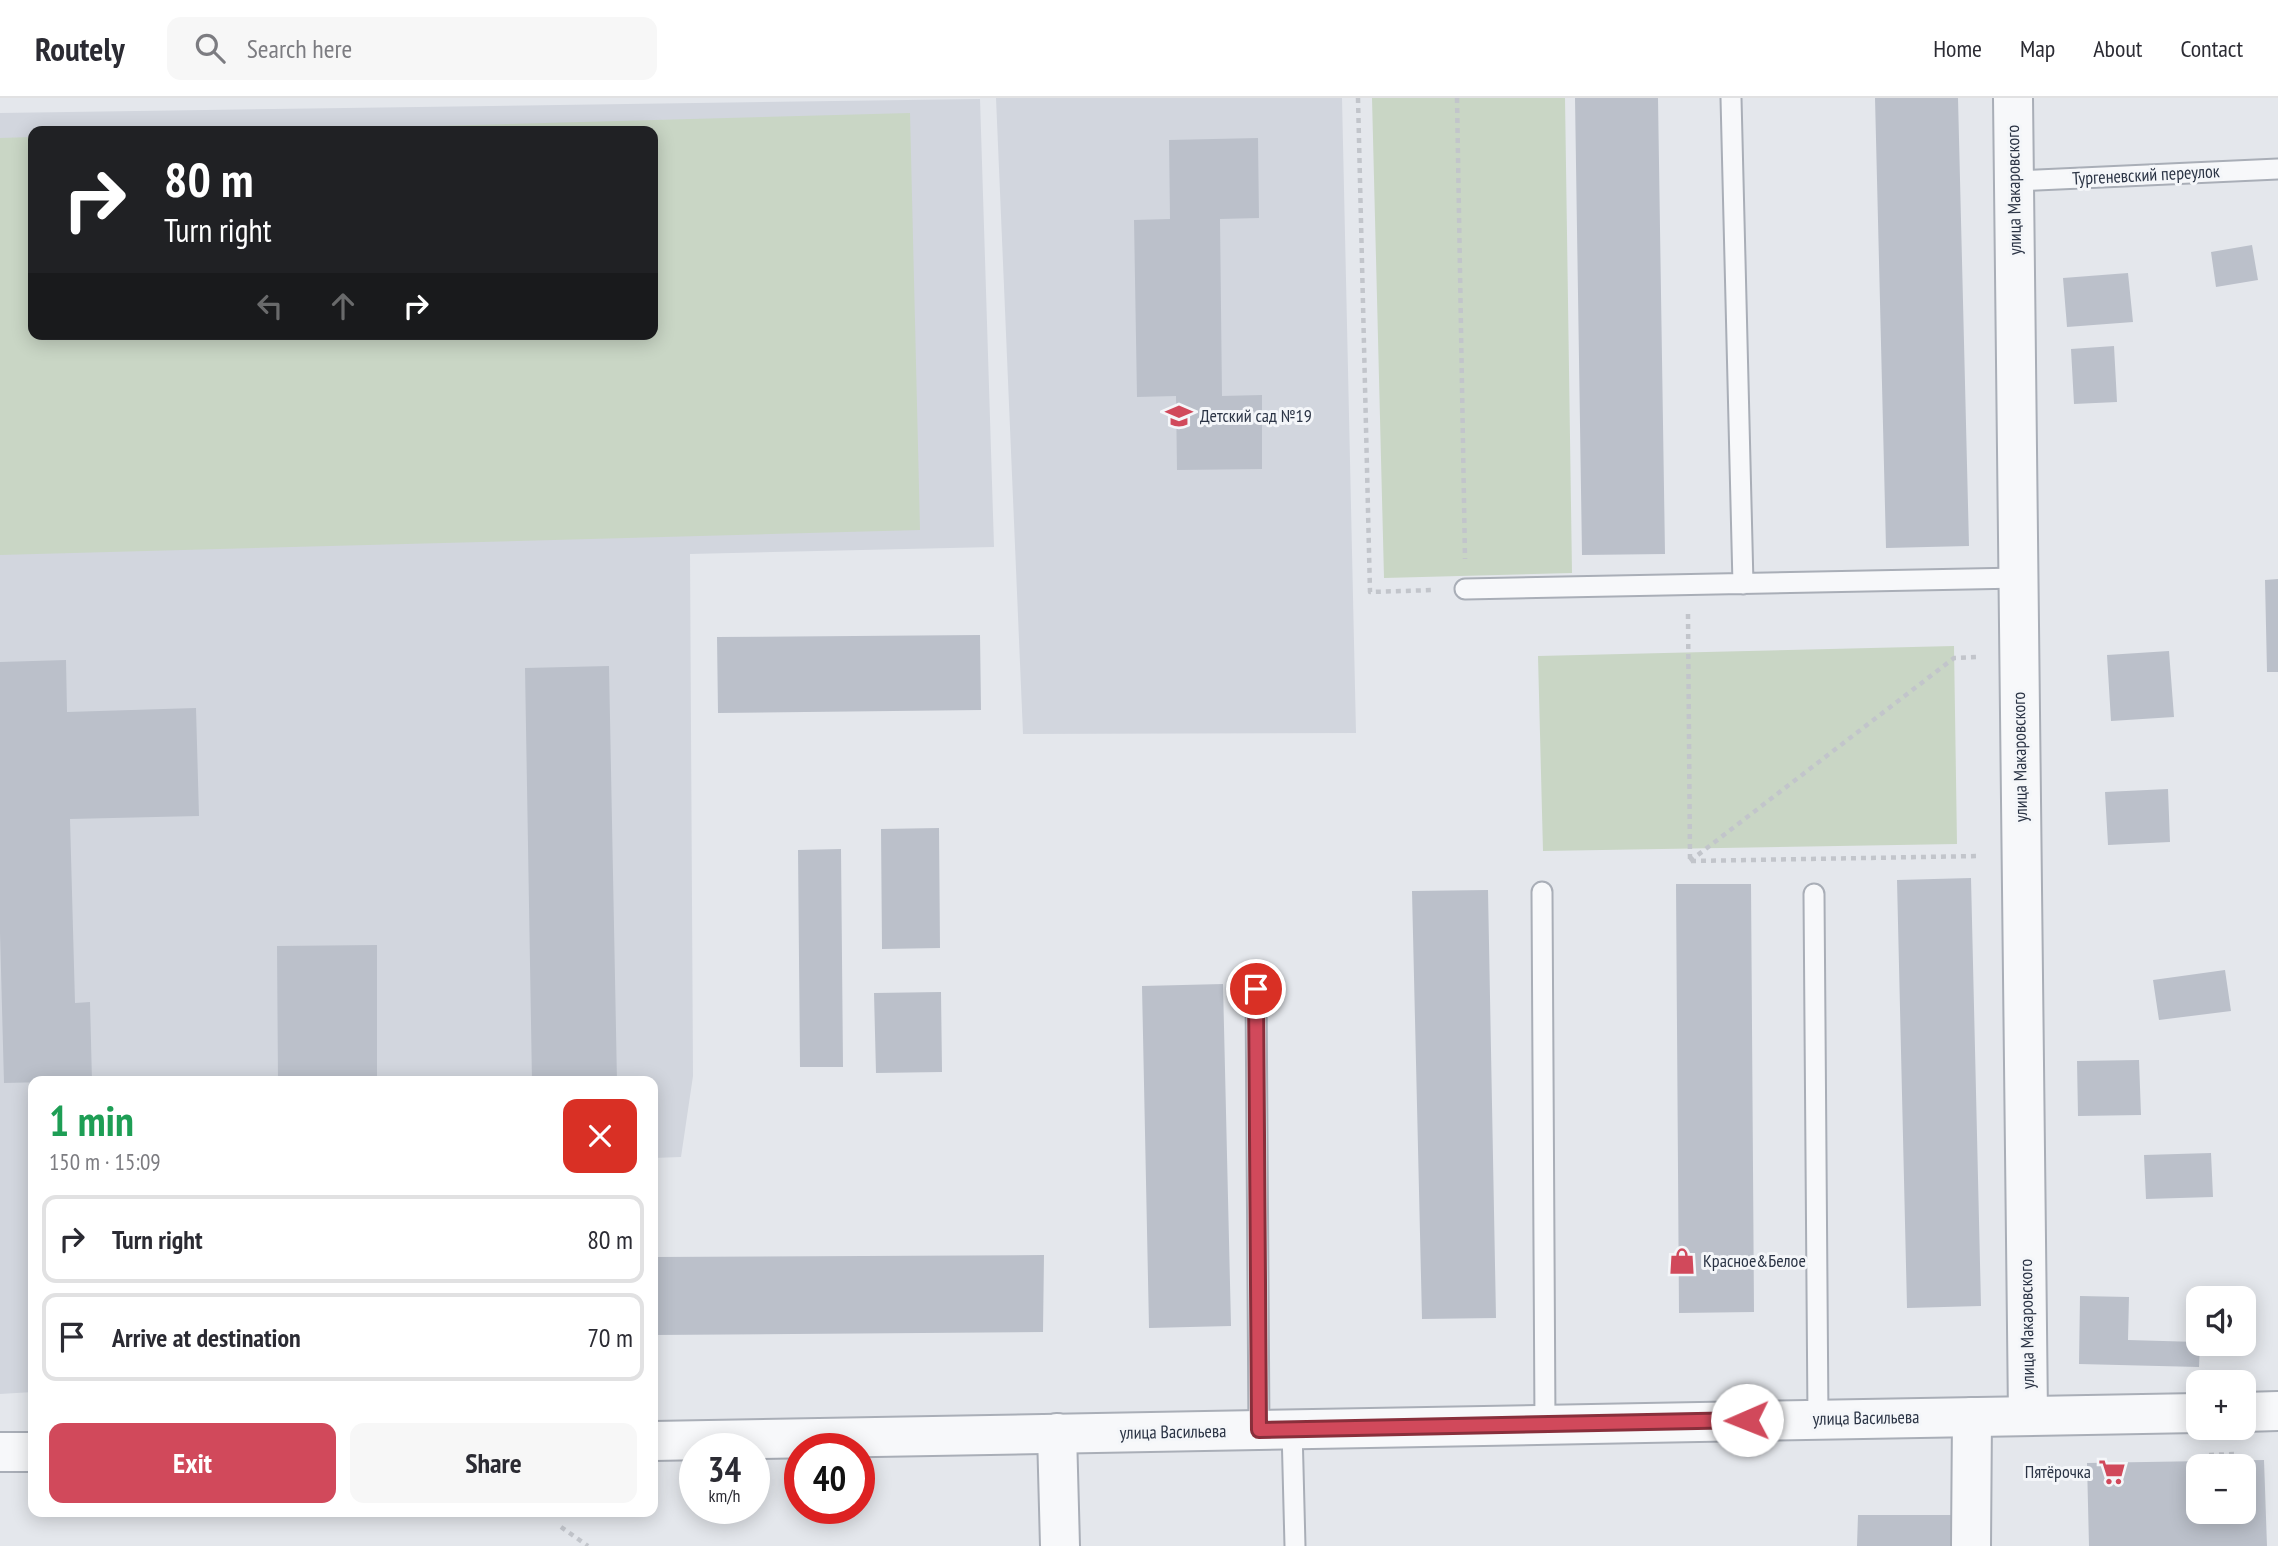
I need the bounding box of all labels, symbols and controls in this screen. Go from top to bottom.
search box [167,17,657,80]
text: Routely [35,27,125,70]
icon: search [191,29,229,67]
text: Search here [247,32,352,65]
text: Home [1933,33,1982,64]
text: Map [2020,33,2055,64]
text: About [2093,33,2142,64]
text: Contact [2180,33,2243,64]
street label: улица Макаровского [2001,124,2026,255]
text: 80 m [164,147,253,211]
icon: right [49,154,140,245]
street label: Тургеневский переулок [2072,159,2220,190]
text: Turn right [164,209,272,251]
icon: left [251,287,289,325]
icon: ahead [324,287,362,325]
icon: right [397,287,435,325]
school or university icon: Детский сад №19 [1164,401,1194,431]
place label: Детский сад №19 [1200,404,1312,427]
street label: улица Макаровского [2007,691,2032,822]
pin [1226,959,1286,1019]
icon: arrive [1237,970,1275,1008]
text: 1 min [49,1093,134,1148]
button: close [563,1099,637,1173]
text: 150 m · 15:09 [49,1147,161,1176]
icon: right [53,1220,91,1258]
text: Turn right [112,1223,203,1256]
text: 80 m [587,1223,633,1256]
shop icon: Красное&Белое [1667,1246,1697,1276]
place label: Красное&Белое [1703,1249,1806,1272]
street label: улица Макаровского [2014,1258,2039,1389]
map controls [2186,1286,2256,1524]
button: sound [2186,1286,2256,1356]
icon: arrive [53,1318,91,1356]
text: Arrive at destination [112,1321,301,1354]
text: 70 m [587,1321,633,1354]
button: + [2186,1370,2256,1440]
position arrow [1710,1383,1784,1457]
street label: улица Васильева [1813,1405,1919,1430]
street label: улица Васильева [1120,1419,1226,1444]
button: Exit [49,1423,336,1503]
button: Share [350,1423,637,1503]
speed limit sign: 40 [784,1433,875,1524]
text: 34 [708,1446,741,1492]
button: − [2186,1454,2256,1524]
supermarket icon: Пятёрочка [2097,1457,2127,1487]
place label: Пятёрочка [2025,1460,2091,1483]
text: km/h [709,1484,740,1507]

